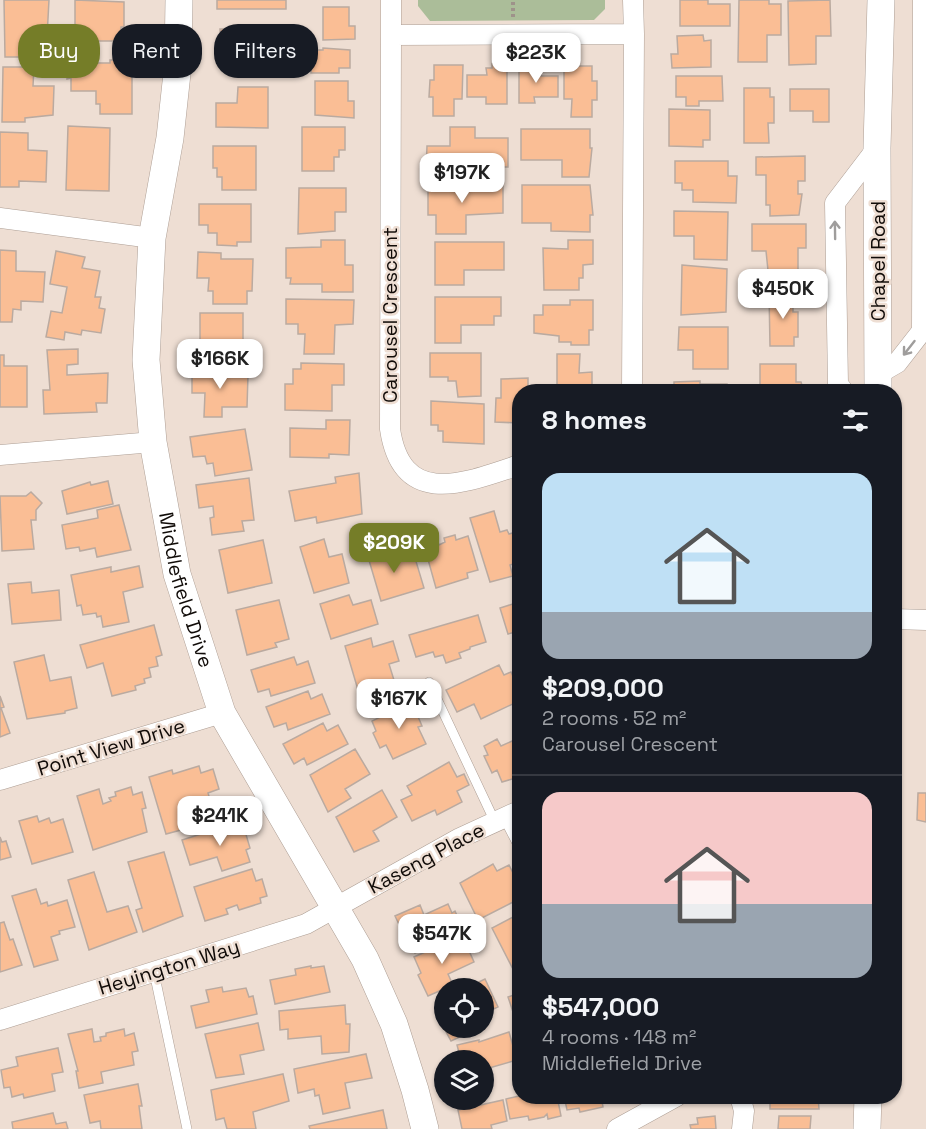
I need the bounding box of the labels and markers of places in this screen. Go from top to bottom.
pin: $223K [494,33,578,84]
pin: $197K [420,153,504,204]
pin: $450K [741,269,825,320]
pin: $166K [178,339,262,390]
pin: $209K [352,523,436,574]
pin: $167K [357,679,441,730]
pin: $241K [178,796,262,847]
pin: $547K [400,914,484,965]

